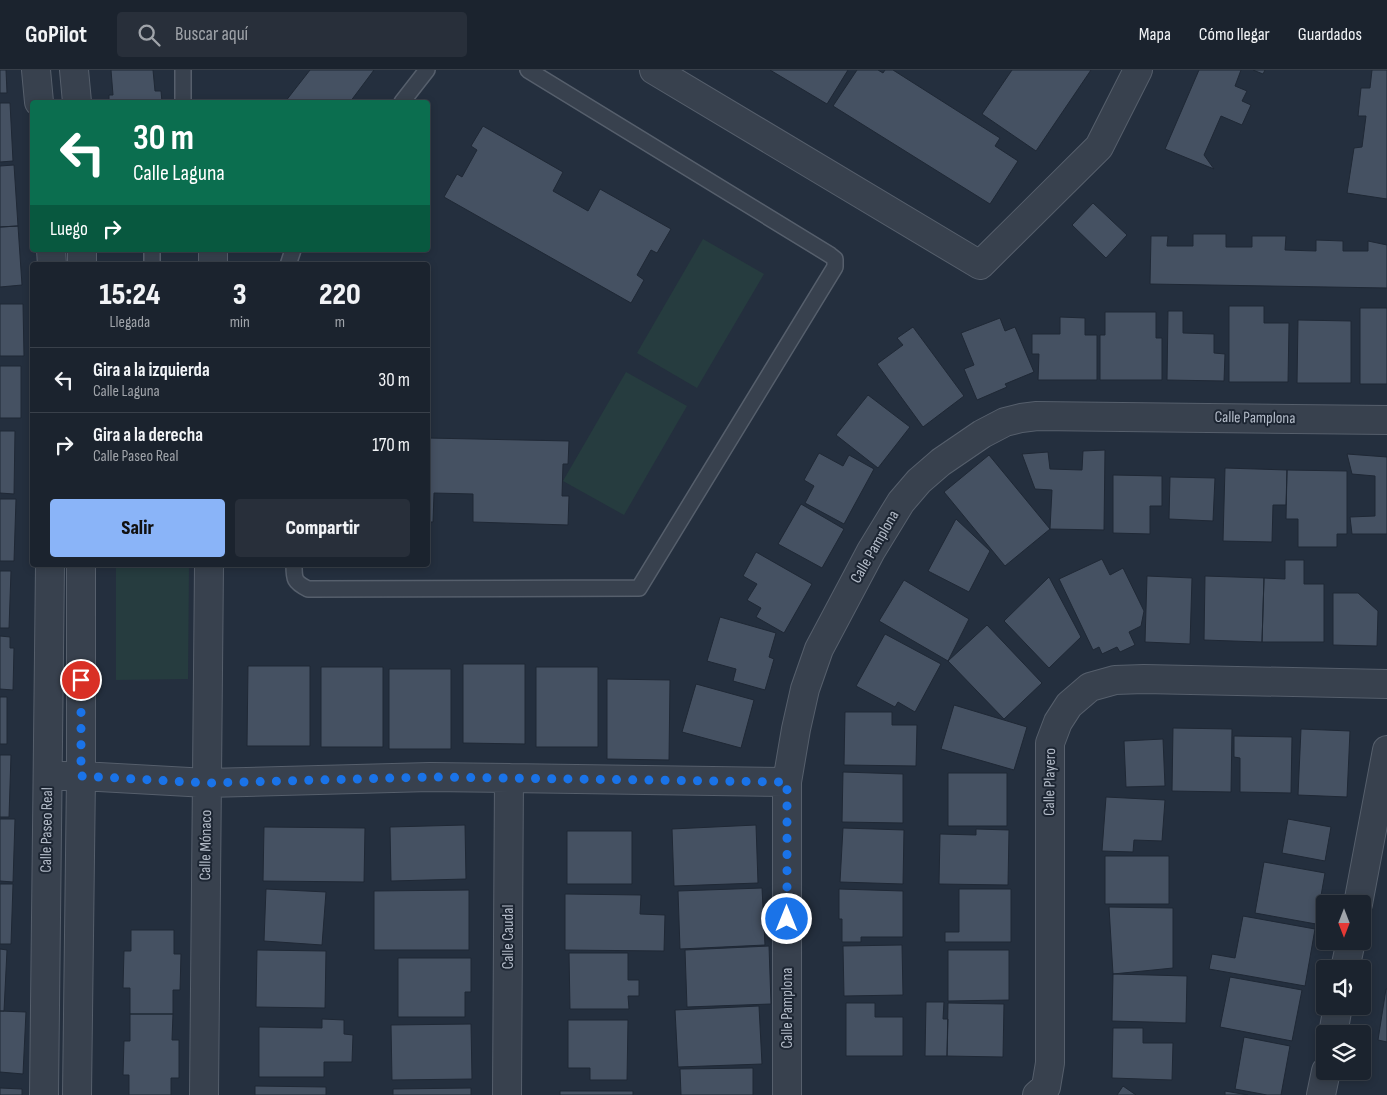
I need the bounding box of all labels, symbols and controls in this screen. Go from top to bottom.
search box [117,12,467,57]
text: GoPilot [25,20,87,49]
icon: search [135,21,163,49]
text: Buscar aquí [175,23,248,46]
text: Mapa [1139,24,1171,45]
text: Cómo llegar [1199,24,1270,45]
text: Guardados [1298,24,1362,45]
text: 30 m [133,117,194,160]
icon: left [50,120,115,185]
text: Calle Laguna [133,160,225,187]
icon: right [98,215,126,243]
text: Luego [50,218,88,241]
text: 15:24 [99,277,160,313]
text: 3 [233,277,247,313]
text: 220 [319,277,361,313]
text: Llegada [110,313,150,332]
text: min [230,313,250,332]
text: m [335,313,345,332]
text: Gira a la izquierda [93,359,210,382]
icon: left [50,366,78,394]
text: 30 m [378,369,410,392]
text: Calle Laguna [93,382,160,401]
street label: Calle Pamplona [1214,408,1296,428]
text: Gira a la derecha [93,424,203,447]
icon: right [50,431,78,459]
text: 170 m [372,434,410,457]
text: Calle Paseo Real [93,447,178,466]
button: Salir [50,499,225,557]
button: Compartir [235,499,410,557]
street label: Calle Pamplona [847,507,903,587]
pin [60,659,102,701]
icon: arrive [67,666,95,694]
street label: Calle Playero [1040,748,1060,816]
street label: Calle Paseo Real [37,787,57,873]
street label: Calle Mónaco [196,809,216,881]
position arrow [760,892,812,944]
north arrow [1316,895,1371,950]
map controls [1316,895,1371,1080]
street label: Calle Caudal [499,905,518,969]
button: sound [1316,960,1371,1015]
street label: Calle Pamplona [778,968,797,1048]
button: layers [1316,1025,1371,1080]

